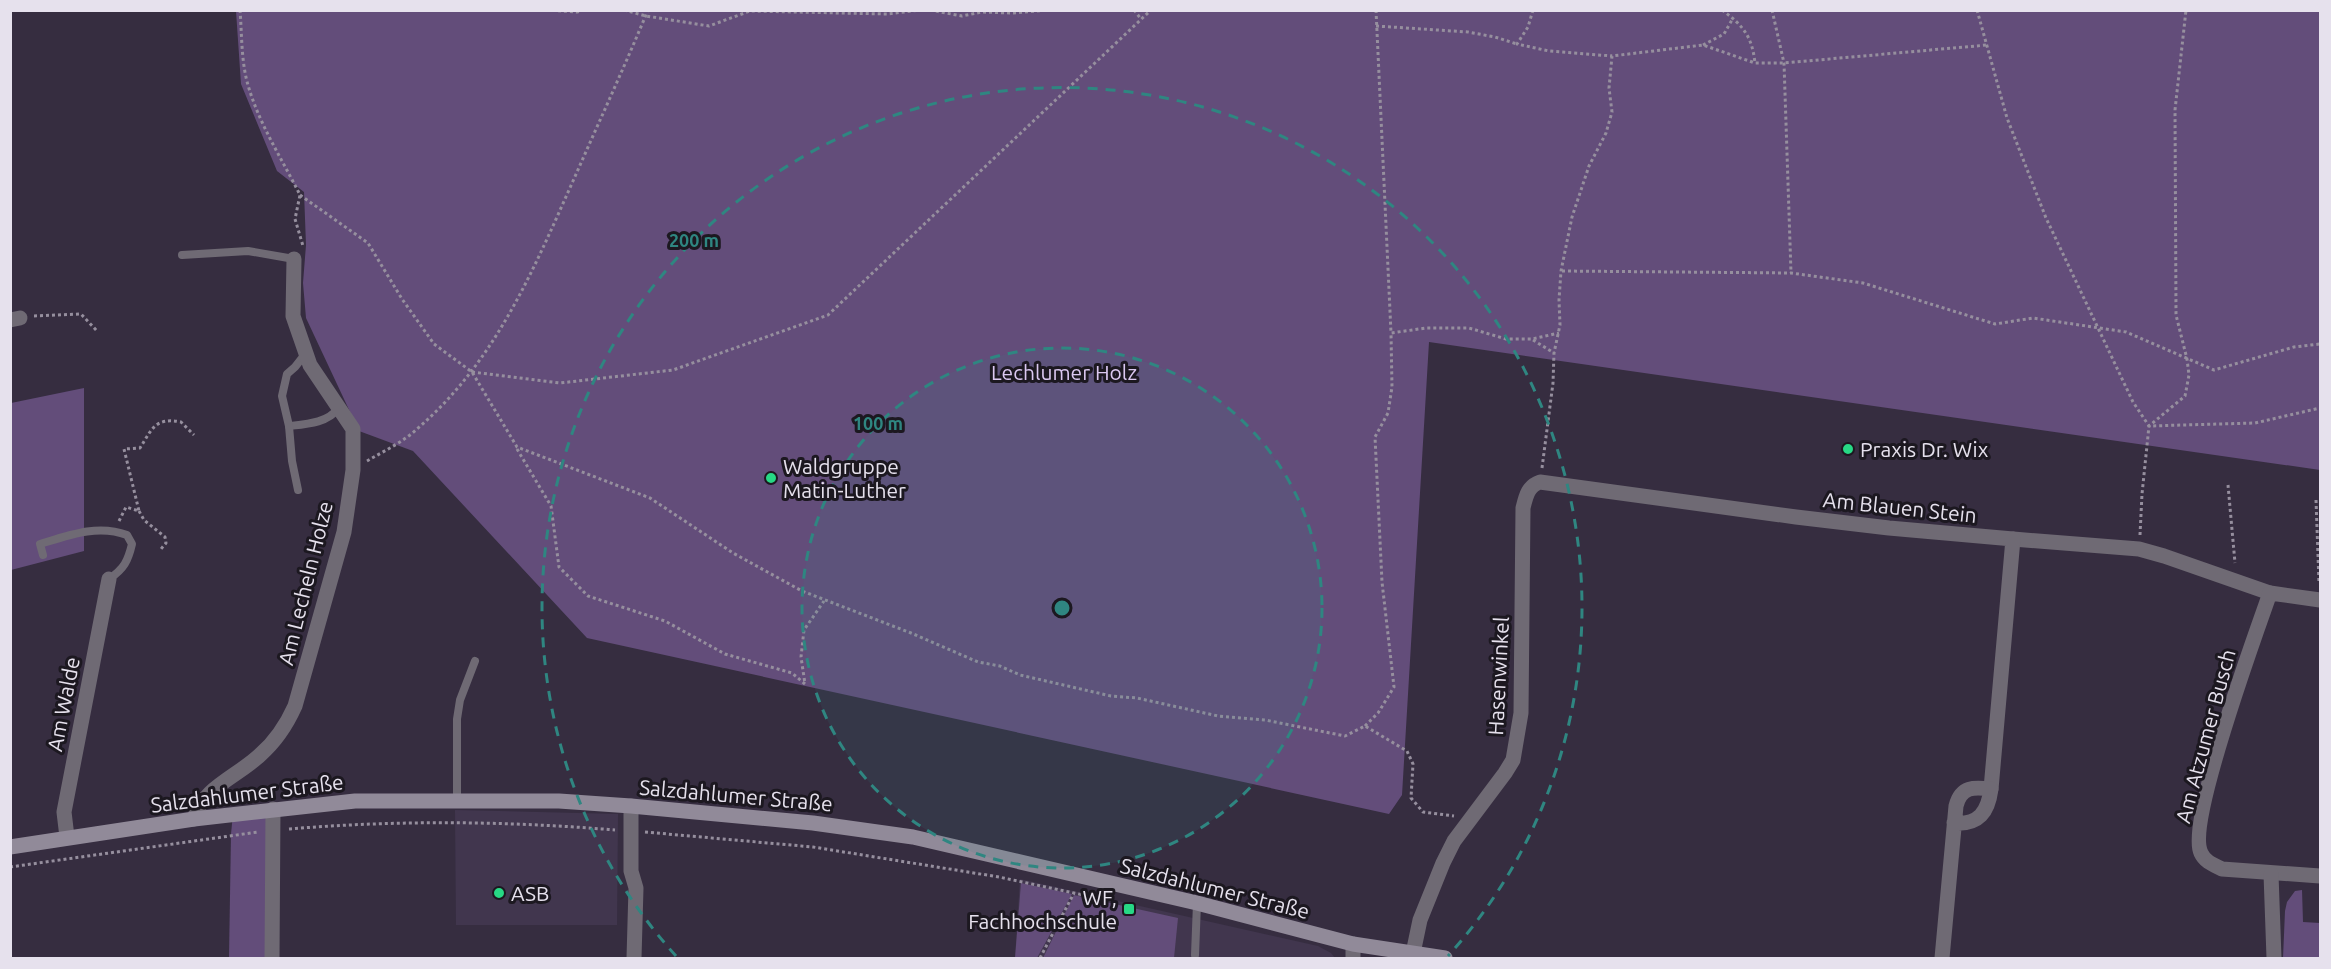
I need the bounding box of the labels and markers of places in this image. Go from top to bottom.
place label: Praxis Dr. Wix [1860,437,1989,461]
marker: Praxis Dr. Wix [1841,442,1855,456]
place label: Waldgruppe Matin-Luther [783,454,906,502]
marker: Waldgruppe Matin-Luther [764,471,778,485]
centre of rings [1052,598,1072,618]
place label: ASB [511,881,549,905]
place label: WF, Fachhochschule [968,885,1117,933]
marker: ASB [492,886,506,900]
marker: WF, Fachhochschule [1122,902,1136,916]

